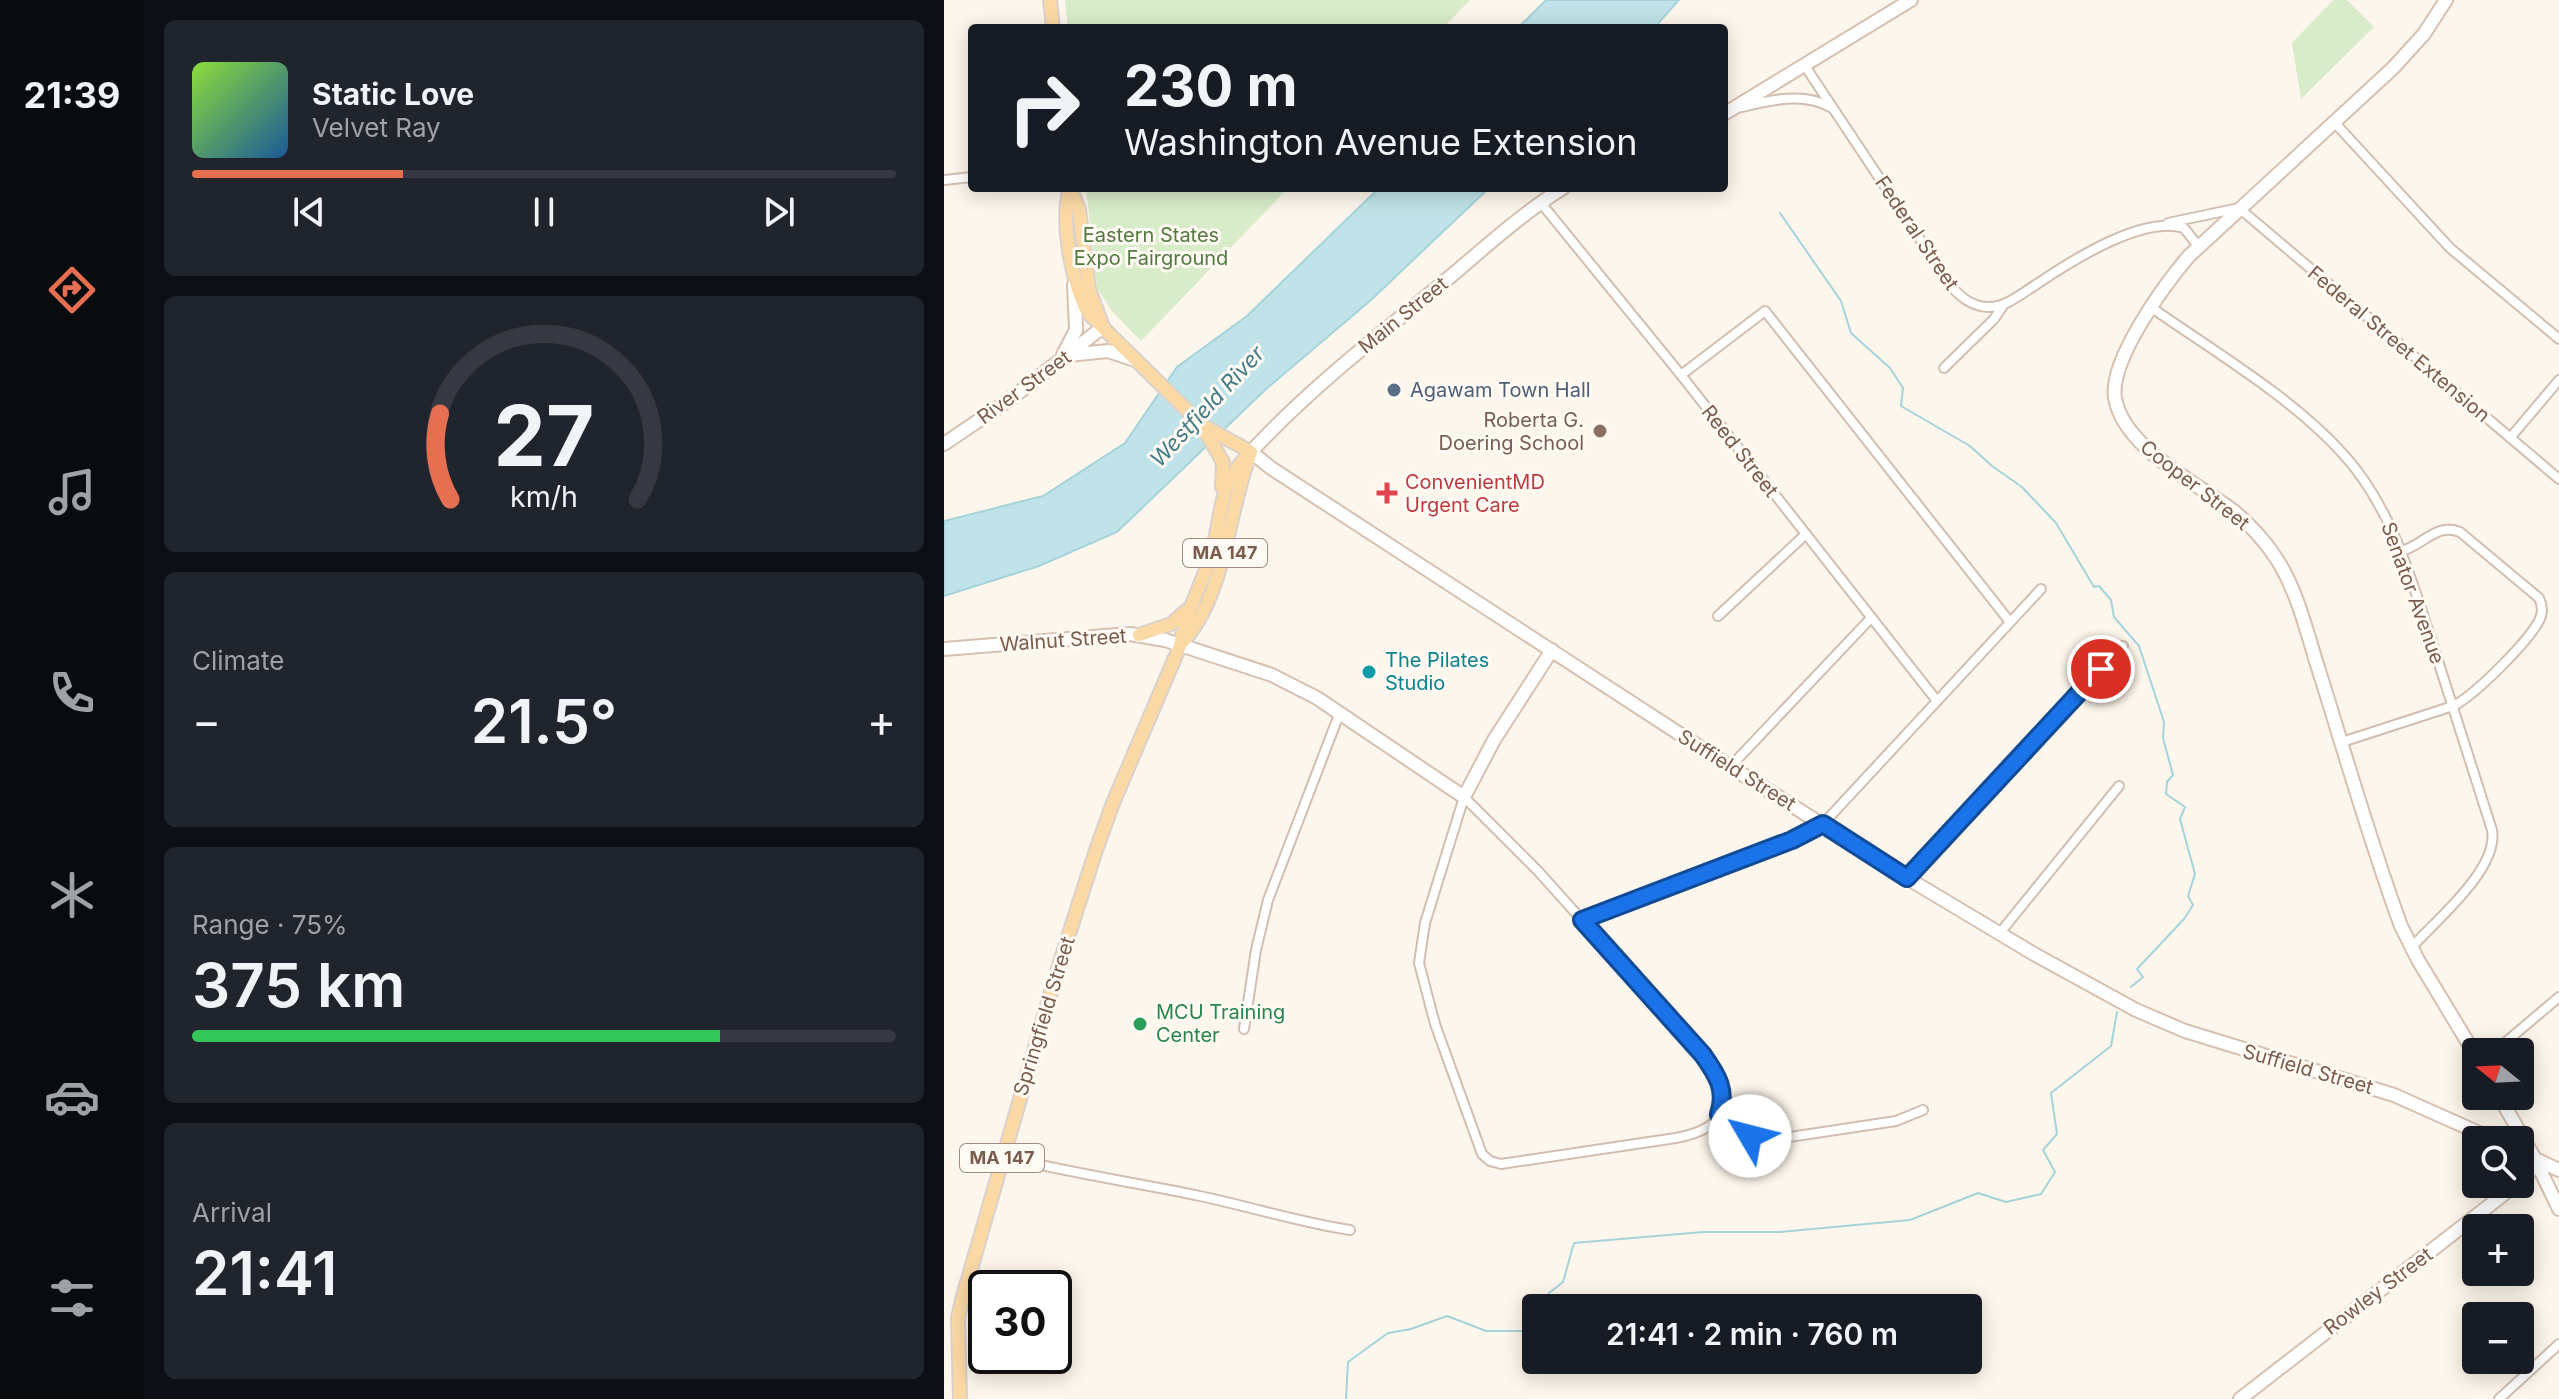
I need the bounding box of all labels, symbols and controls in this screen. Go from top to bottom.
text: 230 m [1124,52,1298,120]
icon: right [992,56,1096,160]
text: 21:39 [24,73,120,117]
text: Static Love [312,76,474,112]
text: Velvet Ray [312,112,441,143]
text: Washington Avenue Extension [1124,120,1637,164]
street label: Federal Street [1870,171,1964,295]
icon: previous [287,190,331,234]
icon: pause [522,190,566,234]
icon: next [757,190,801,234]
park label: Eastern States Expo Fairground [1074,223,1228,270]
street label: Federal Street Extension [2303,261,2495,427]
icon: directions [44,262,100,318]
street label: Main Street [1353,271,1453,358]
water label: Westfield River [1145,340,1270,472]
street label: River Street [973,345,1076,429]
place label: Agawam Town Hall [1410,378,1591,402]
marker: Agawam Town Hall [1385,381,1403,399]
text: 27 [494,384,594,485]
street label: Reed Street [1697,400,1784,502]
place label: Roberta G. Doering School [1439,408,1584,455]
marker: Roberta G. Doering School [1591,422,1609,440]
street label: Cooper Street [2136,435,2255,535]
icon: music [44,464,100,520]
place label: ConvenientMD Urgent Care [1405,470,1545,517]
text: km/h [510,479,578,514]
marker: ConvenientMD Urgent Care [1376,482,1398,504]
street label: Senator Avenue [2376,519,2450,667]
road number: MA 147 [1183,539,1267,567]
street label: Walnut Street [999,624,1128,656]
pin [2067,635,2135,703]
text: Climate [192,645,284,676]
icon: arrive [2079,647,2123,691]
place label: The Pilates Studio [1385,648,1489,695]
marker: The Pilates Studio [1360,663,1378,681]
icon: phone [44,665,100,721]
text: 21.5° [471,685,617,757]
text: − [192,694,221,748]
text: + [867,694,896,748]
street label: Suffield Street [1674,724,1801,816]
icon: climate [44,867,100,923]
text: Range · 75% [192,909,348,940]
street label: Springfield Street [1008,933,1080,1098]
text: 375 km [192,949,405,1021]
place label: MCU Training Center [1156,1000,1285,1047]
marker: MCU Training Center [1131,1015,1149,1033]
north arrow [2462,1038,2534,1110]
map controls [2462,1038,2534,1374]
street label: Suffield Street [2240,1039,2376,1099]
icon: car [44,1069,100,1125]
position arrow [1708,1094,1792,1178]
button: search [2462,1126,2534,1198]
road number: MA 147 [960,1144,1044,1172]
text: Arrival [192,1197,272,1228]
button: + [2462,1214,2534,1286]
text: 21:41 [192,1237,337,1309]
street label: Rowley Street [2319,1242,2437,1340]
icon: filters [44,1270,100,1326]
speed limit sign: 30 [968,1270,1072,1374]
button: − [2462,1302,2534,1374]
text: 21:41 · 2 min · 760 m [1606,1316,1898,1352]

